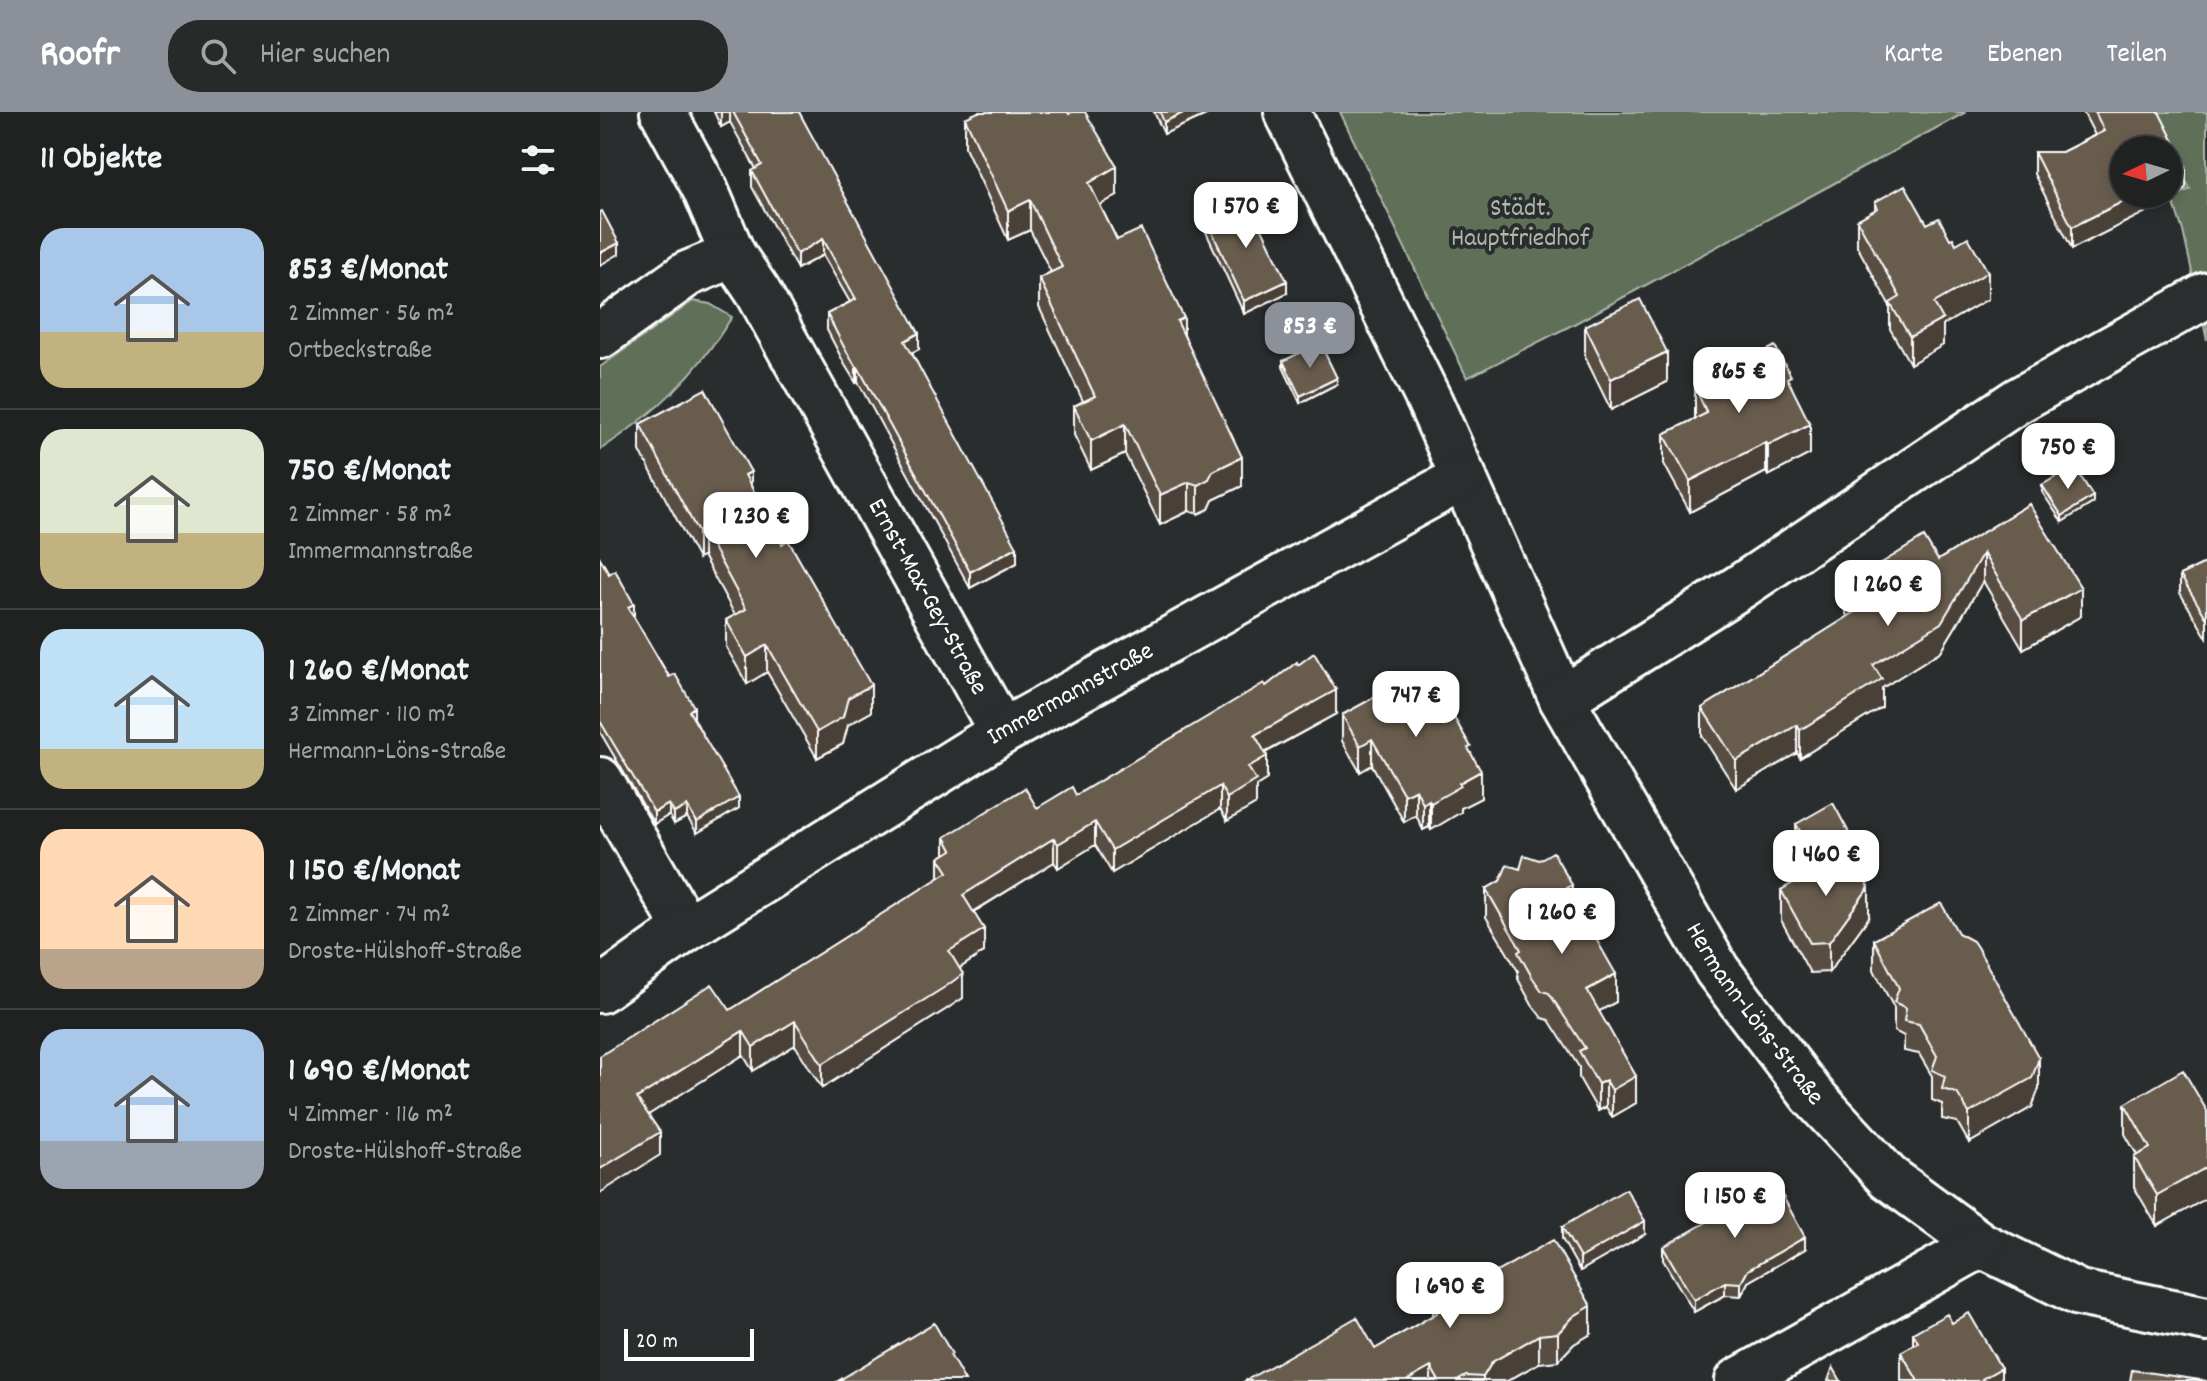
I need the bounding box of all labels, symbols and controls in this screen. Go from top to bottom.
search box [168,20,728,92]
text: Roofr [40,29,120,84]
icon: search [196,34,240,78]
text: Hier suchen [260,35,390,78]
text: Karte [1884,36,1943,76]
text: Ebenen [1987,36,2062,76]
text: Teilen [2106,36,2167,76]
text: 11 Objekte [40,136,162,185]
north arrow [2110,136,2182,208]
map controls [2110,136,2182,208]
icon: filters [516,138,560,182]
pin: 1 570 € [1172,182,1320,250]
text: 1 570 € [1212,189,1280,226]
park label: Städt. Hauptfriedhof [1451,191,1590,258]
text: 853 €/Monat [288,247,448,296]
icon: home [104,260,200,356]
text: 2 Zimmer · 56 m² [288,296,454,333]
pin: 853 € [1254,302,1366,370]
text: 853 € [1283,309,1337,346]
text: Ortbeckstraße [288,333,432,370]
pin: 865 € [1683,347,1795,415]
text: 865 € [1711,354,1767,391]
pin: 750 € [2012,423,2124,491]
text: 750 € [2040,430,2096,467]
text: 750 €/Monat [288,448,451,497]
icon: home [104,461,200,557]
pin: 1 230 € [682,492,830,560]
street label: Ernst-Max-Gey-Straße [858,492,997,702]
text: 2 Zimmer · 58 m² [288,497,452,534]
text: 1 230 € [721,499,791,536]
text: Immermannstraße [288,534,473,571]
pin: 1 260 € [1814,560,1962,628]
text: 1 260 € [1853,567,1923,604]
street label: Immermannstraße [980,633,1160,755]
text: 1 260 €/Monat [288,648,469,697]
icon: home [104,661,200,757]
pin: 747 € [1360,671,1472,739]
text: 747 € [1390,678,1442,715]
text: 3 Zimmer · 110 m² [288,697,455,734]
text: Hermann-Löns-Straße [288,734,506,771]
pin: 1 460 € [1752,830,1900,898]
text: 1 460 € [1791,837,1861,874]
text: 1 150 €/Monat [288,848,461,897]
icon: home [104,861,200,957]
pin: 1 260 € [1488,888,1636,956]
text: 1 260 € [1527,895,1597,932]
text: 2 Zimmer · 74 m² [288,897,450,934]
street label: Hermann-Löns-Straße [1675,916,1832,1115]
text: Droste-Hülshoff-Straße [288,934,522,971]
text: 1 690 €/Monat [288,1048,470,1097]
icon: home [104,1061,200,1157]
text: 4 Zimmer · 116 m² [288,1097,453,1134]
text: Droste-Hülshoff-Straße [288,1134,522,1171]
pin: 1 150 € [1661,1172,1809,1240]
text: 1 150 € [1703,1179,1767,1216]
pin: 1 690 € [1376,1262,1524,1330]
text: 1 690 € [1415,1269,1485,1306]
scale bar [624,1325,754,1361]
text: 20 m [636,1327,678,1358]

